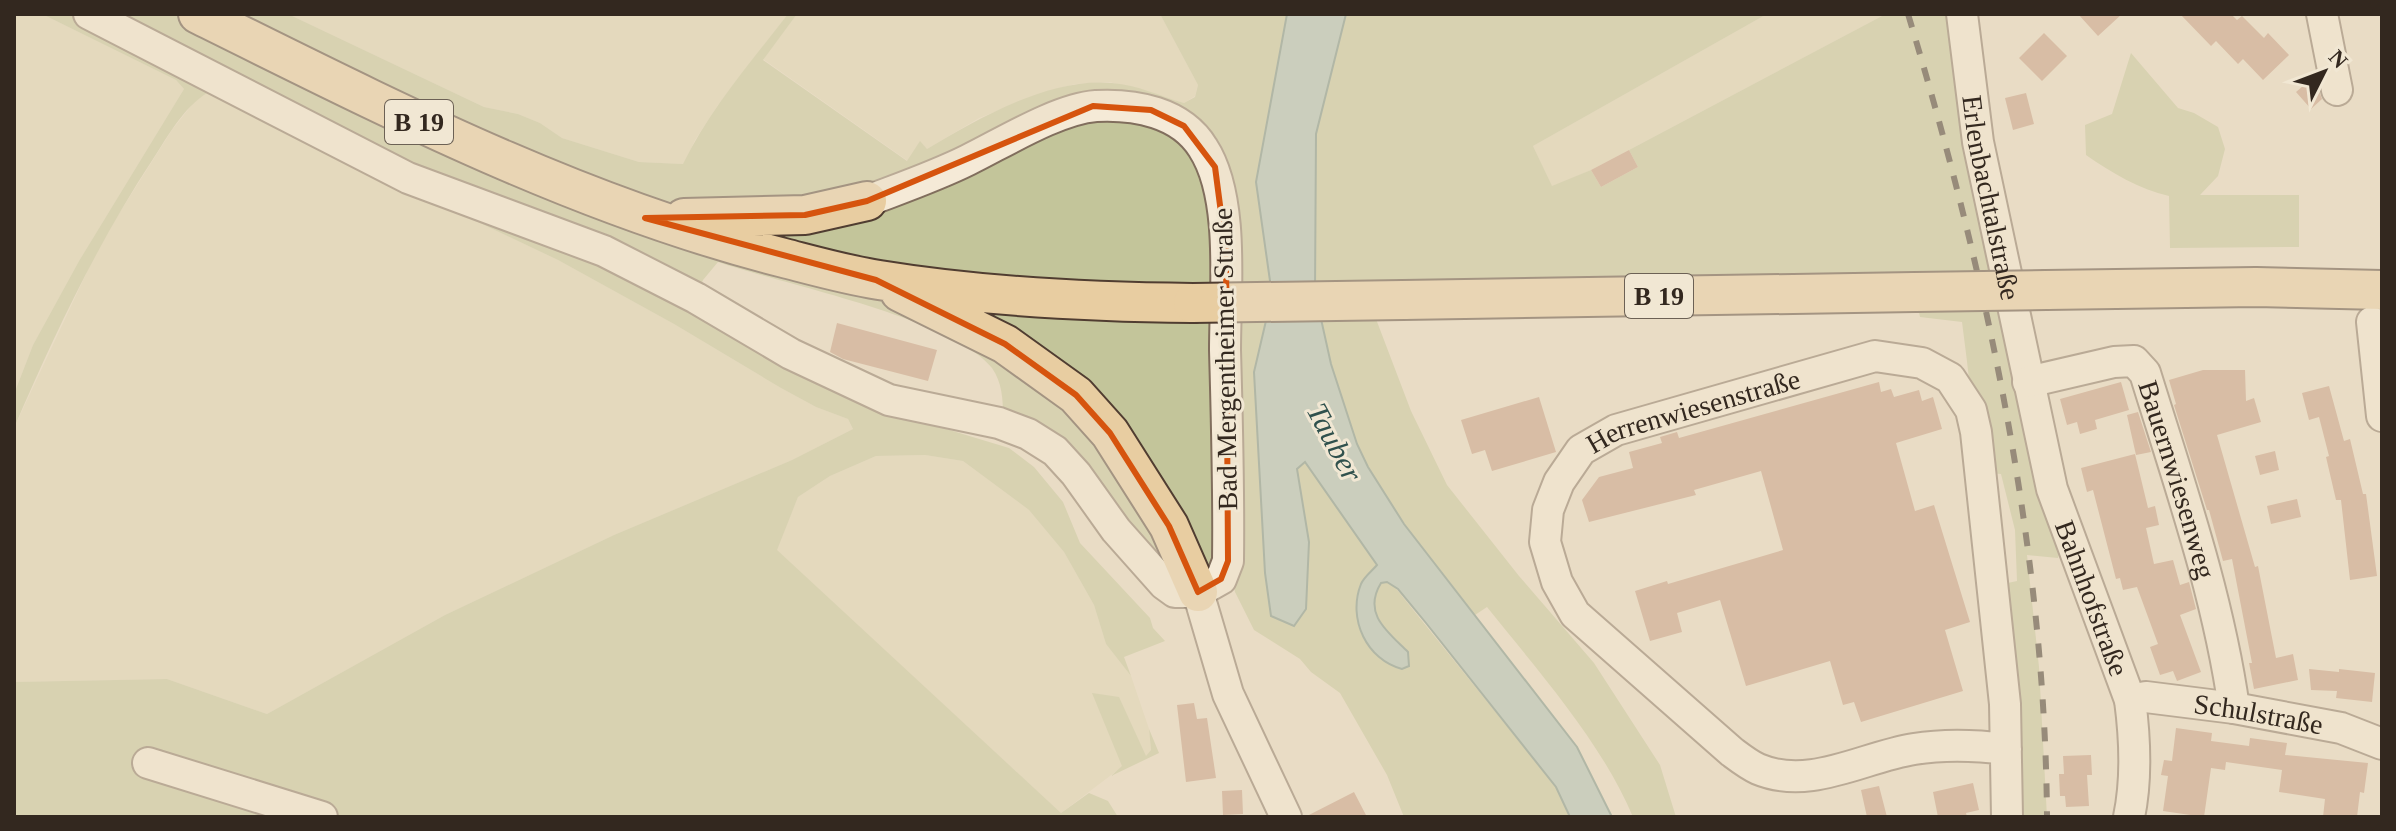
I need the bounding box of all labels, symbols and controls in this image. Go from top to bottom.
north arrow [2284,32,2364,112]
text: N [2324,45,2353,73]
street label: Erlenbachtalstraße [1957,93,2027,303]
road number: B 19 [385,100,453,144]
street label: Bad Mergentheimer Straße [1207,207,1243,511]
road number: B 19 [1625,274,1693,318]
street label: Herrenwiesenstraße [1581,363,1803,459]
street label: Bauernwiesenweg [2133,377,2222,582]
water label: Tauber [1301,397,1369,487]
street label: Bahnhofstraße [2049,516,2135,680]
street label: Schulstraße [2192,688,2326,740]

